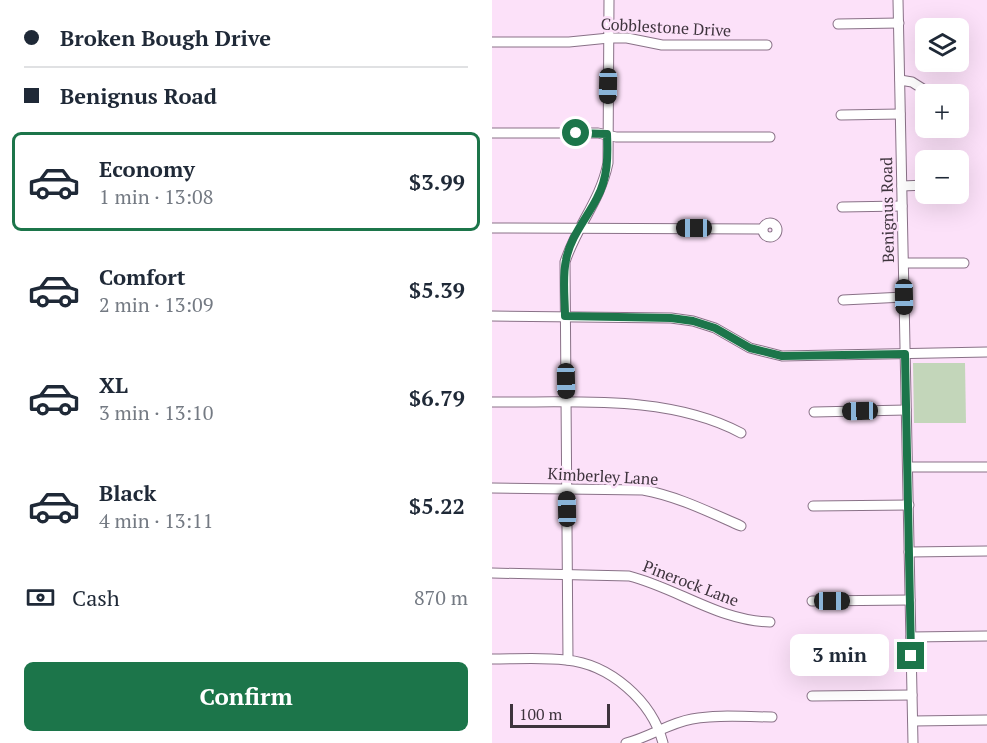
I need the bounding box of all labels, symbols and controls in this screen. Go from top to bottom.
street label: Cobblestone Drive [600,13,732,41]
map controls [915,18,969,204]
button: layers [915,18,969,72]
text: Broken Bough Drive [60,23,271,52]
car [599,68,617,104]
text: Benignus Road [60,81,217,110]
button: + [915,84,969,138]
route start [562,119,589,146]
button: − [915,150,969,204]
text: Economy [99,154,195,183]
icon: car [27,155,81,209]
street label: Benignus Road [875,157,899,263]
text: $3.99 [409,167,465,196]
text: 1 min · 13:08 [99,183,213,210]
car [676,219,712,237]
text: Comfort [99,262,185,291]
icon: car [27,263,81,317]
text: $5.39 [409,275,465,304]
car [895,279,913,315]
text: 2 min · 13:09 [99,291,213,318]
car [557,363,575,399]
text: XL [99,370,128,399]
icon: car [27,371,81,425]
text: $6.79 [409,383,465,412]
text: 3 min · 13:10 [99,399,213,426]
car [842,402,878,420]
street label: Kimberley Lane [547,462,659,490]
text: Black [99,478,156,507]
icon: car [27,479,81,533]
text: $5.22 [409,491,465,520]
car [558,491,576,527]
text: 4 min · 13:11 [99,507,213,534]
street label: Pinerock Lane [640,555,742,611]
icon: cash [24,581,57,614]
text: Cash [72,583,120,612]
text: 870 m [414,584,468,611]
car [814,592,850,610]
callout: 3 min [791,635,890,677]
text: 3 min [812,641,867,668]
route end [897,642,924,669]
button: Confirm [24,662,468,731]
scale bar [510,701,610,728]
text: 100 m [519,703,562,725]

